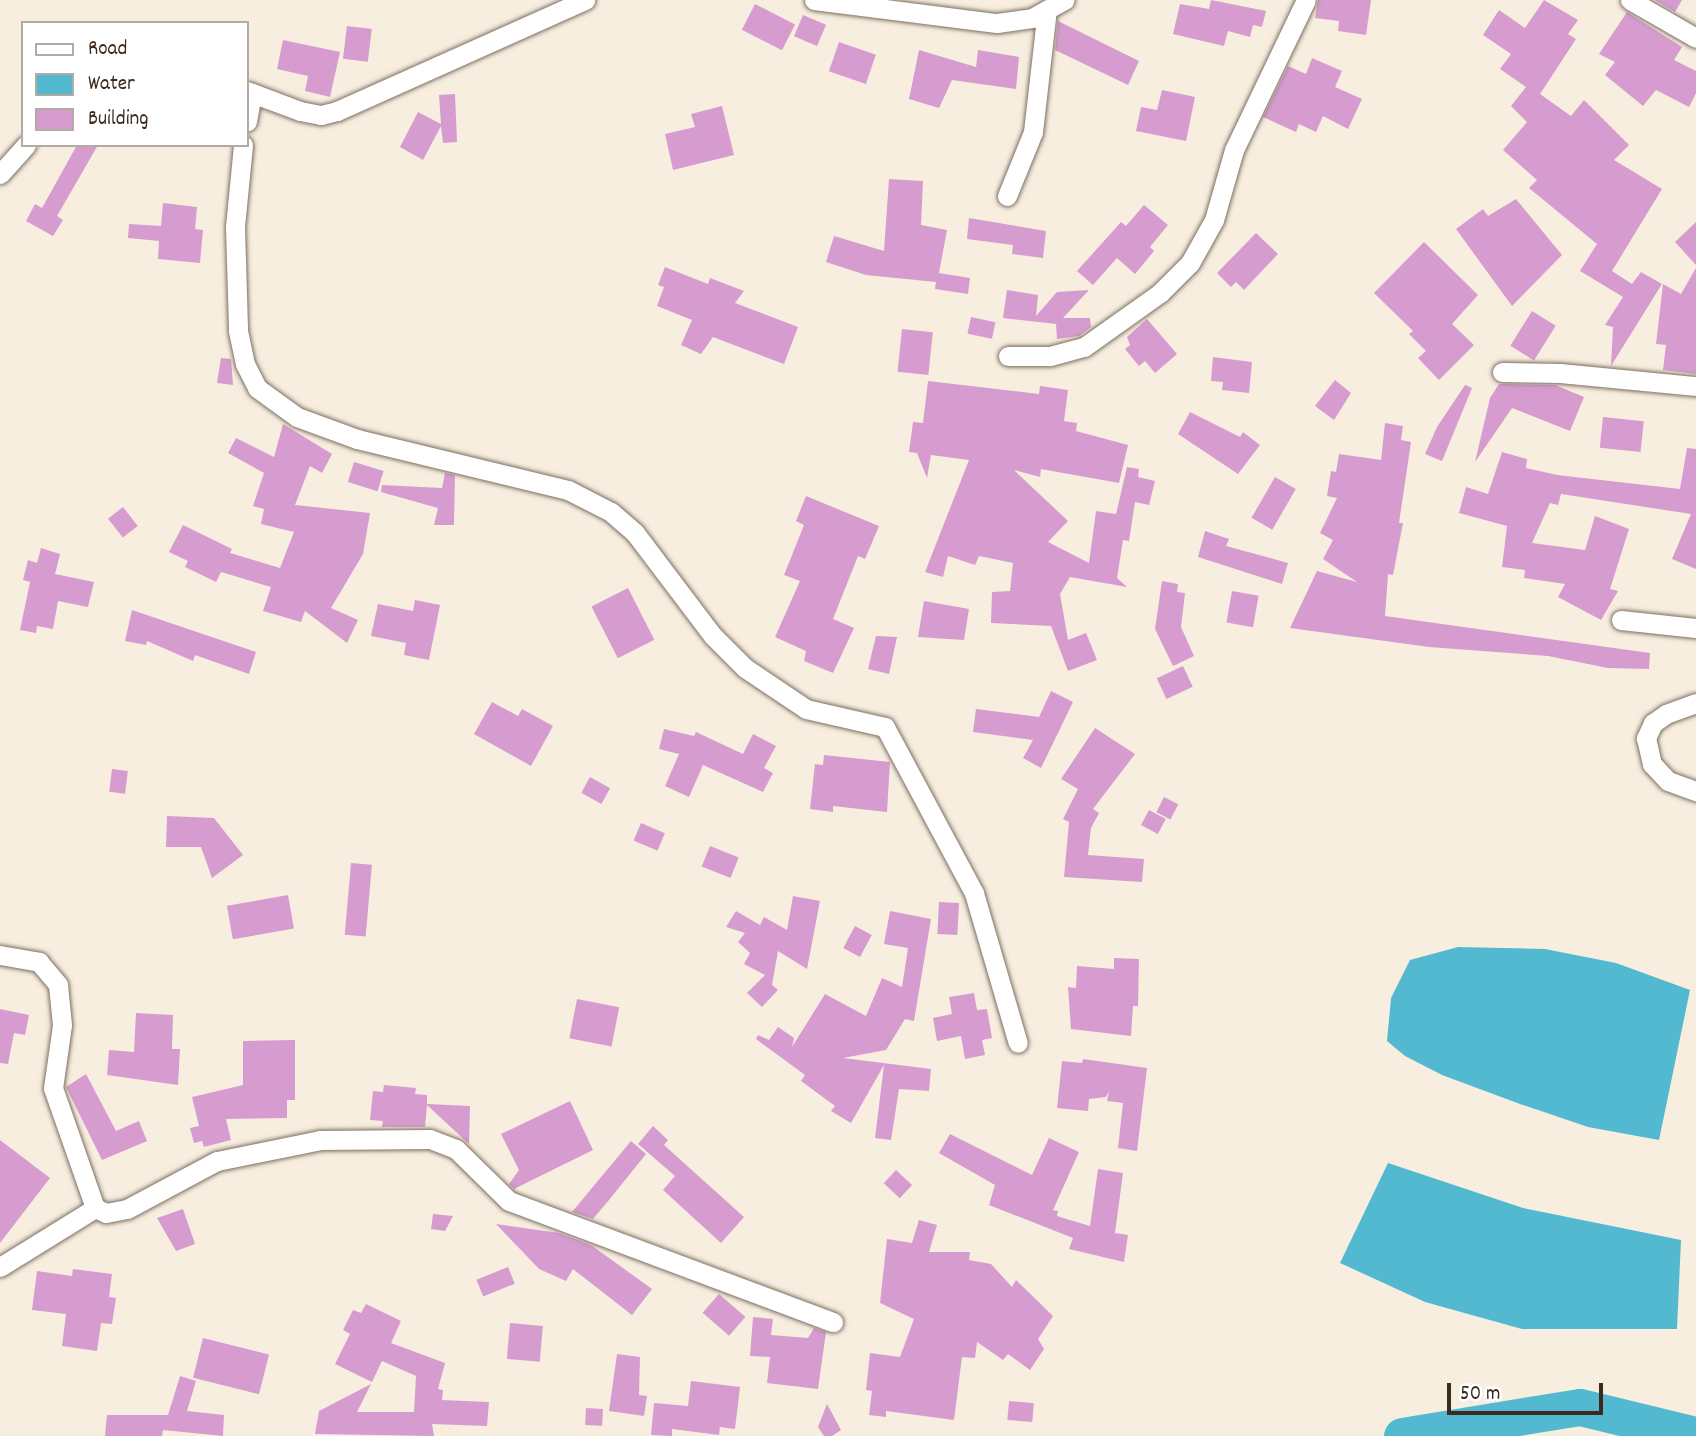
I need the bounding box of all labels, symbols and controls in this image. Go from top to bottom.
legend [21,21,248,147]
text: Road [88,35,127,65]
text: Water [88,70,135,100]
text: Building [88,105,148,135]
scale bar [1451,1370,1607,1414]
text: 50 m [1460,1380,1500,1410]

